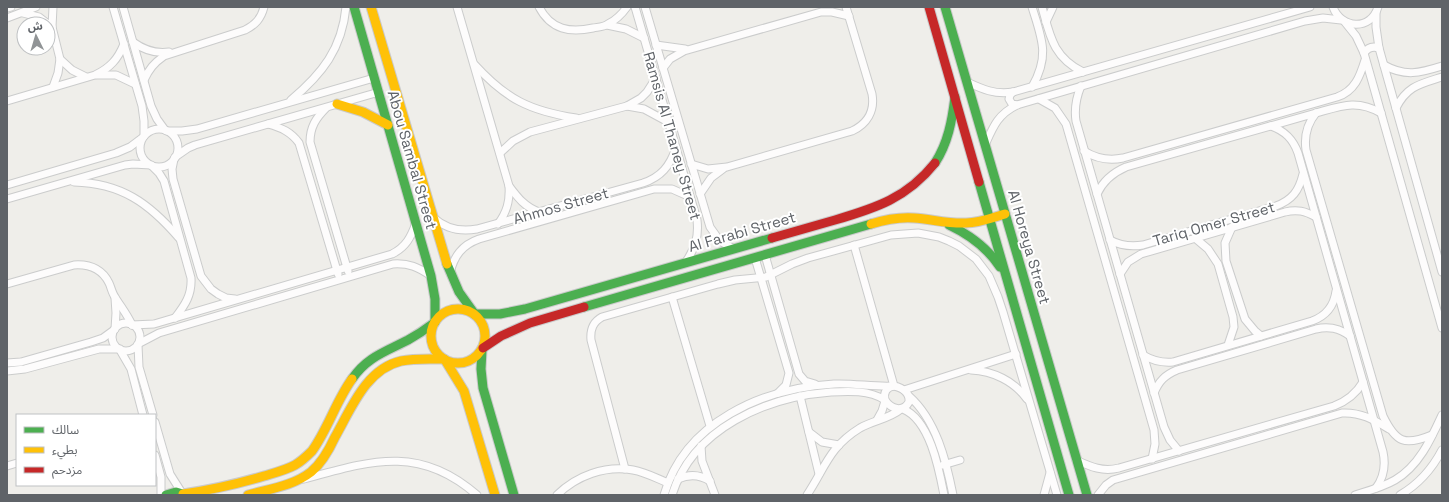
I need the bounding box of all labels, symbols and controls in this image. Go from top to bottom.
north arrow [16,16,56,56]
text: ش [27,18,43,34]
street label: Ramsis Al Thaney Street [639,49,706,222]
street label: Abou Sambal Street [384,88,441,232]
street label: Ahmos Street [511,183,611,228]
street label: Al Horeya Street [1004,188,1055,306]
street label: Tariq Omer Street [1151,197,1277,250]
street label: Al Farabi Street [686,207,798,256]
legend [16,414,156,486]
text: سالك [52,422,79,438]
text: بطيء [52,442,78,460]
text: مزدحم [52,462,82,479]

